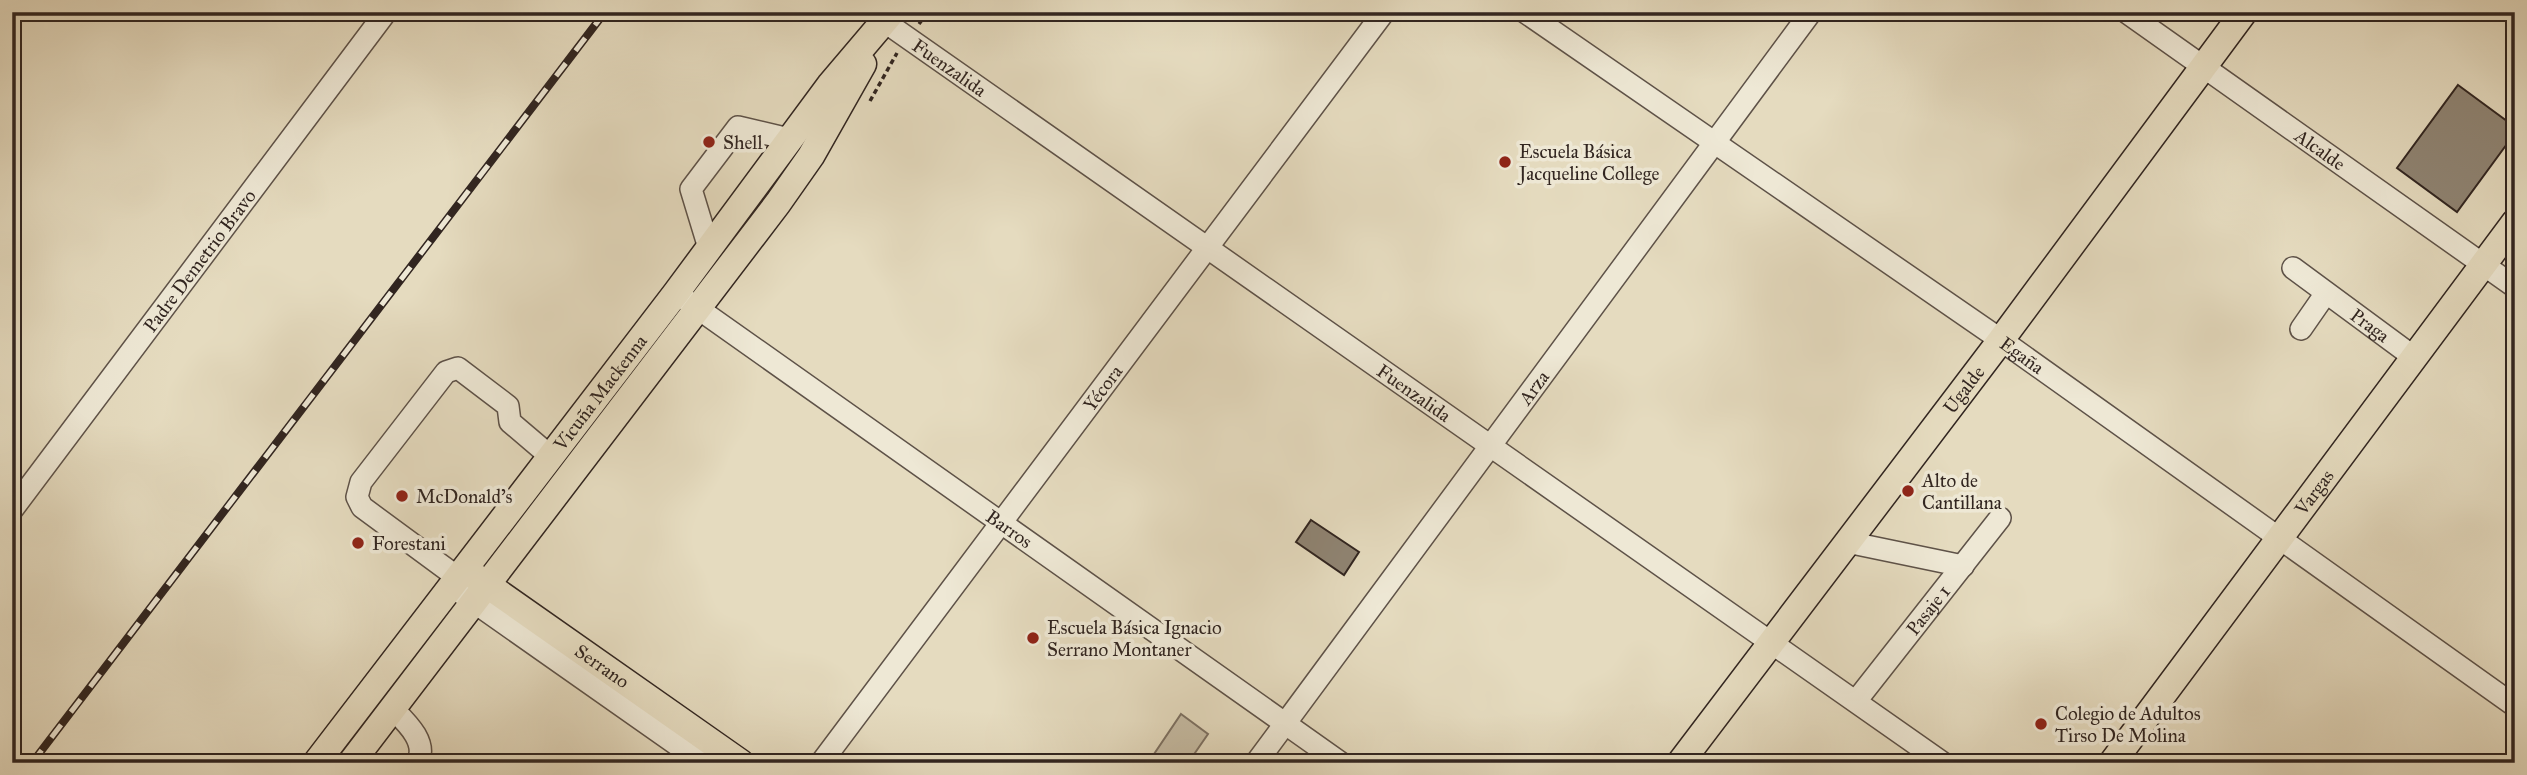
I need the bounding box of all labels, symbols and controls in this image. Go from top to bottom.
street label: Fuenzalida [908,33,992,102]
street label: Alcalde [2290,123,2350,175]
place label: Shell [723,131,763,154]
marker: Shell [701,134,717,150]
place label: Escuela Básica Jacqueline College [1517,140,1660,186]
marker: Escuela Básica Jacqueline College [1497,154,1513,170]
street label: Padre Demetrio Bravo [138,184,261,337]
street label: Praga [2346,303,2395,348]
street label: Vicuña Mackenna [548,329,652,456]
street label: Egaña [1996,332,2049,379]
street label: Yécora [1078,359,1128,415]
street label: Fuenzalida [1373,359,1456,427]
street label: Ugalde [1938,361,1989,418]
street label: Arza [1513,365,1554,410]
street label: Vargas [2289,465,2338,520]
place label: Alto de Cantillana [1921,469,2003,514]
marker: Alto de Cantillana [1900,483,1916,499]
place label: McDonald's [416,485,513,508]
marker: McDonald's [394,488,410,504]
street label: Barros [982,504,1037,553]
place label: Forestani [372,532,446,555]
marker: Forestani [350,535,366,551]
street label: Pasaje 1 [1901,580,1955,640]
place label: Escuela Básica Ignacio Serrano Montaner [1047,616,1222,661]
marker: Escuela Básica Ignacio Serrano Montaner [1025,630,1041,646]
street label: Serrano [571,639,634,693]
place label: Colegio de Adultos Tirso De Molina [2055,702,2201,747]
marker: Colegio de Adultos Tirso De Molina [2033,716,2049,732]

